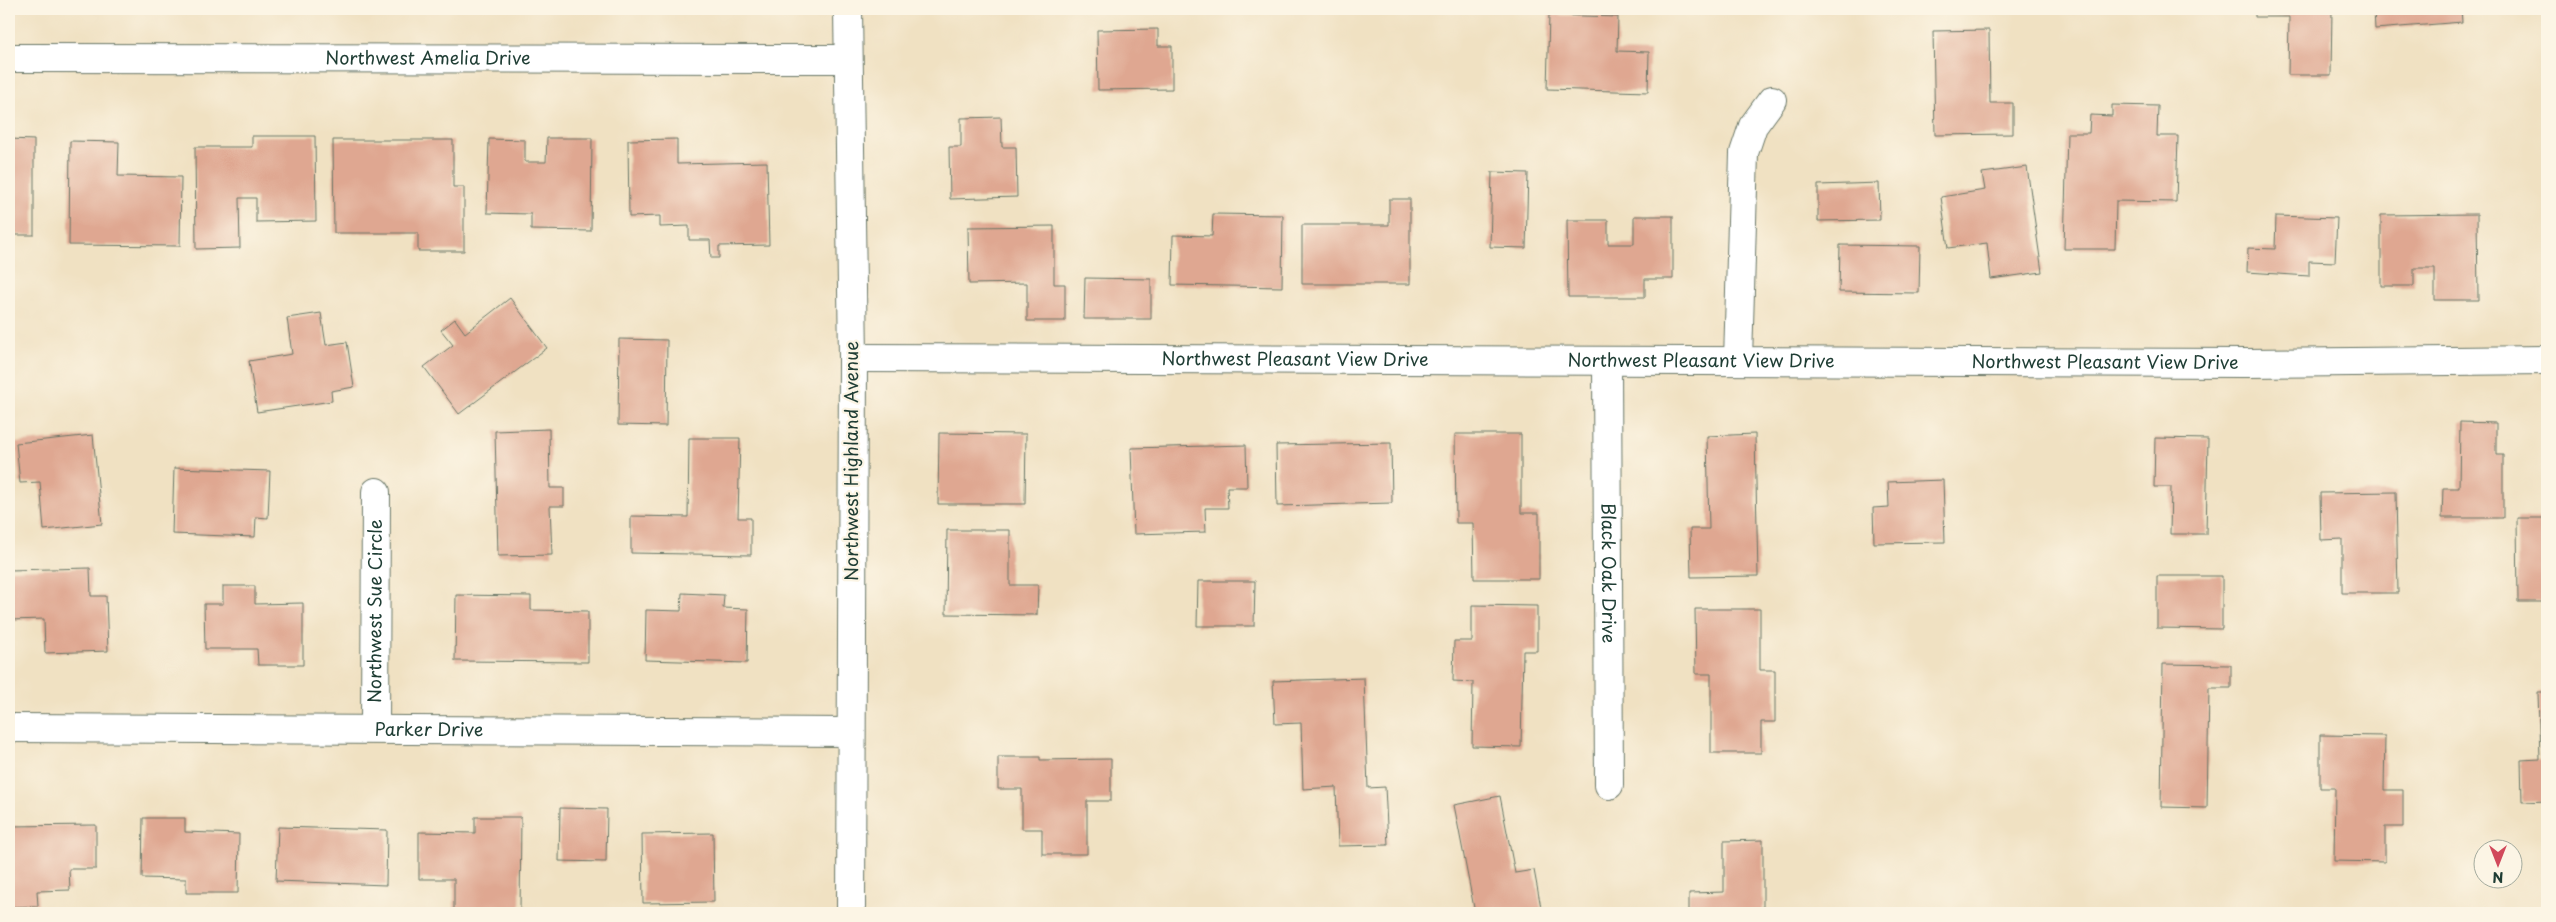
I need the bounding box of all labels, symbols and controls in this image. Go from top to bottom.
street label: Northwest Amelia Drive [325,43,531,71]
street label: Northwest Highland Avenue [837,341,864,581]
street label: Northwest Pleasant View Drive [1161,344,1429,372]
street label: Northwest Pleasant View Drive [1567,346,1835,374]
street label: Northwest Pleasant View Drive [1971,347,2239,375]
street label: Black Oak Drive [1596,503,1623,643]
street label: Northwest Sue Circle [360,519,388,703]
street label: Parker Drive [375,715,483,742]
north arrow [2474,840,2524,890]
text: N [2492,867,2504,888]

